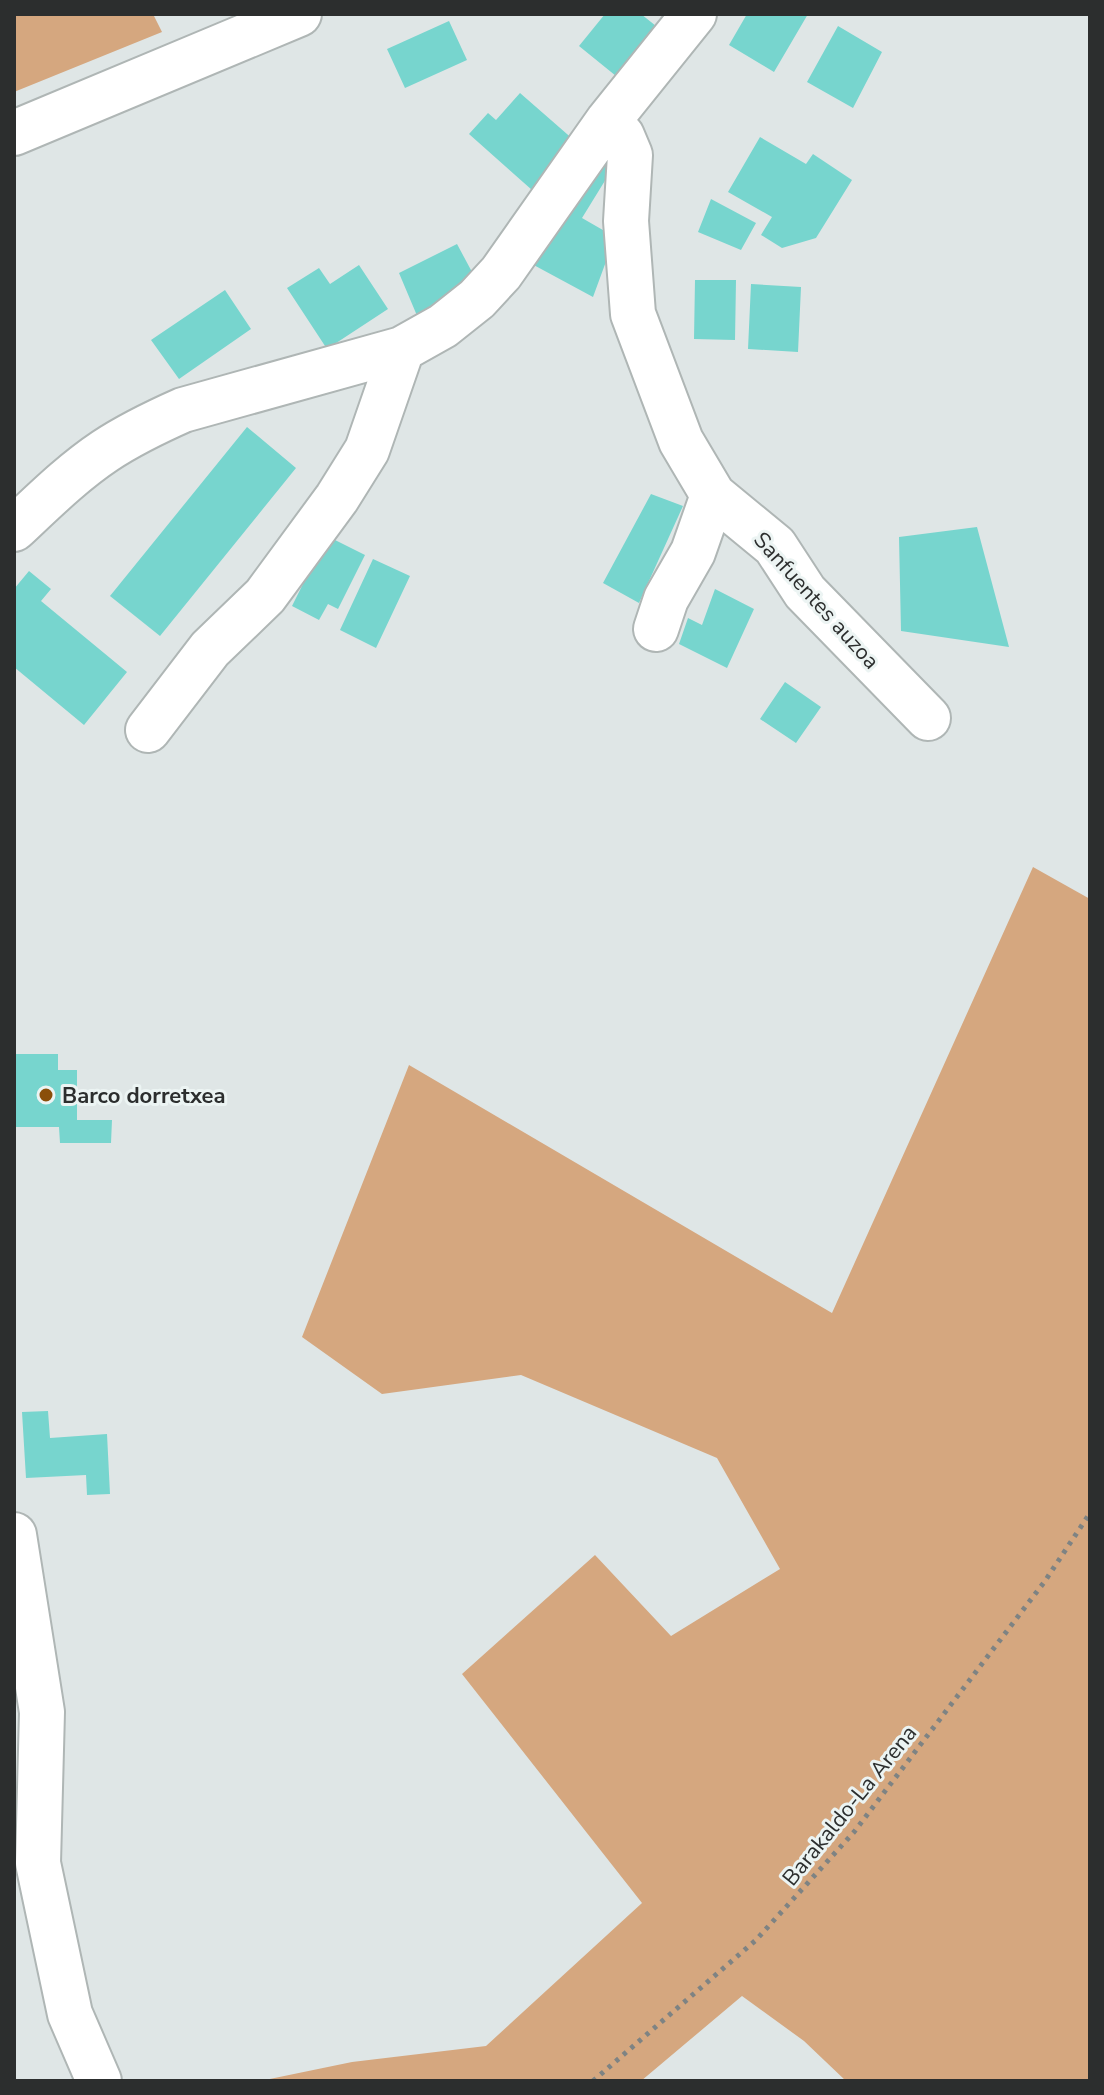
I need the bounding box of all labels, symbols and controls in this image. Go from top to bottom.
street label: Sanfuentes auzoa [747,526,886,676]
place label: Barco dorretxea [62,1081,226,1111]
marker: Barco dorretxea [37,1086,55,1104]
street label: Barakaldo-La Arena [776,1719,924,1892]

